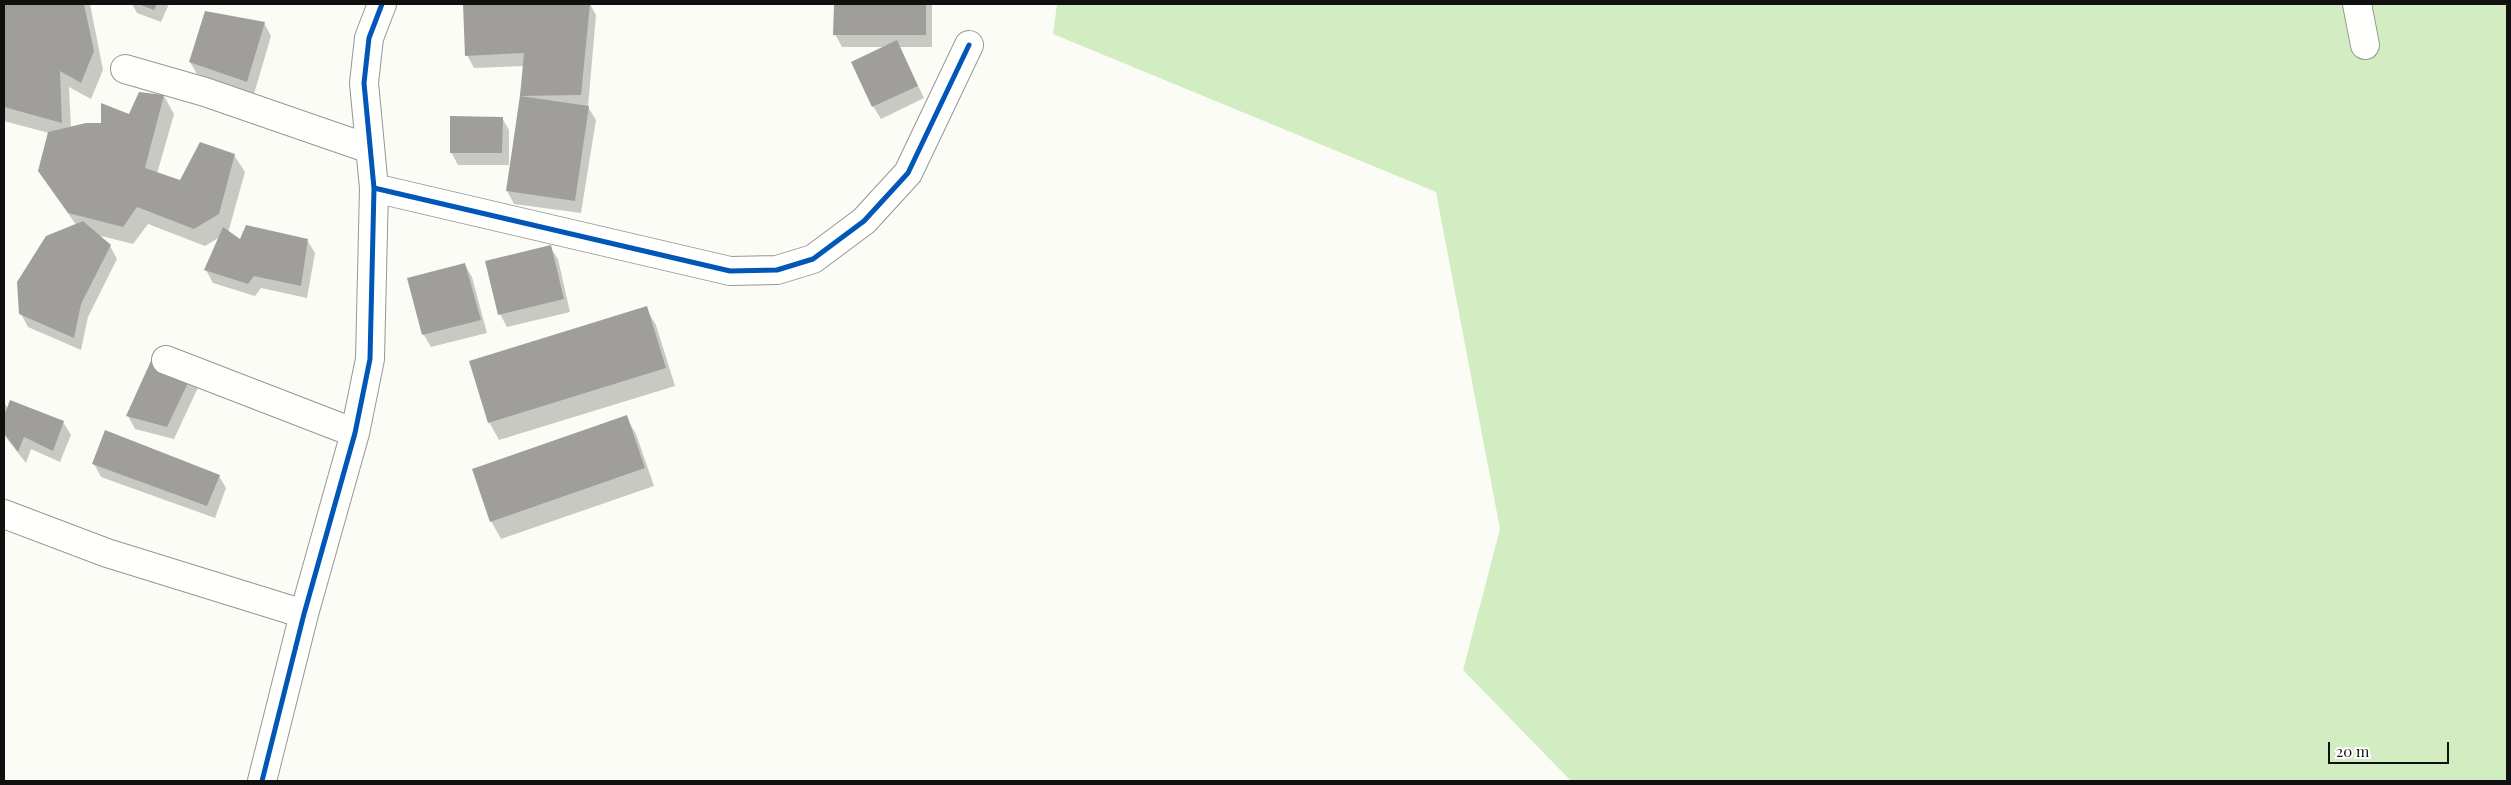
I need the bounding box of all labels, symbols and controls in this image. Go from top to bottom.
scale bar [2331,732,2452,764]
text: 20 m [2336,741,2369,761]

